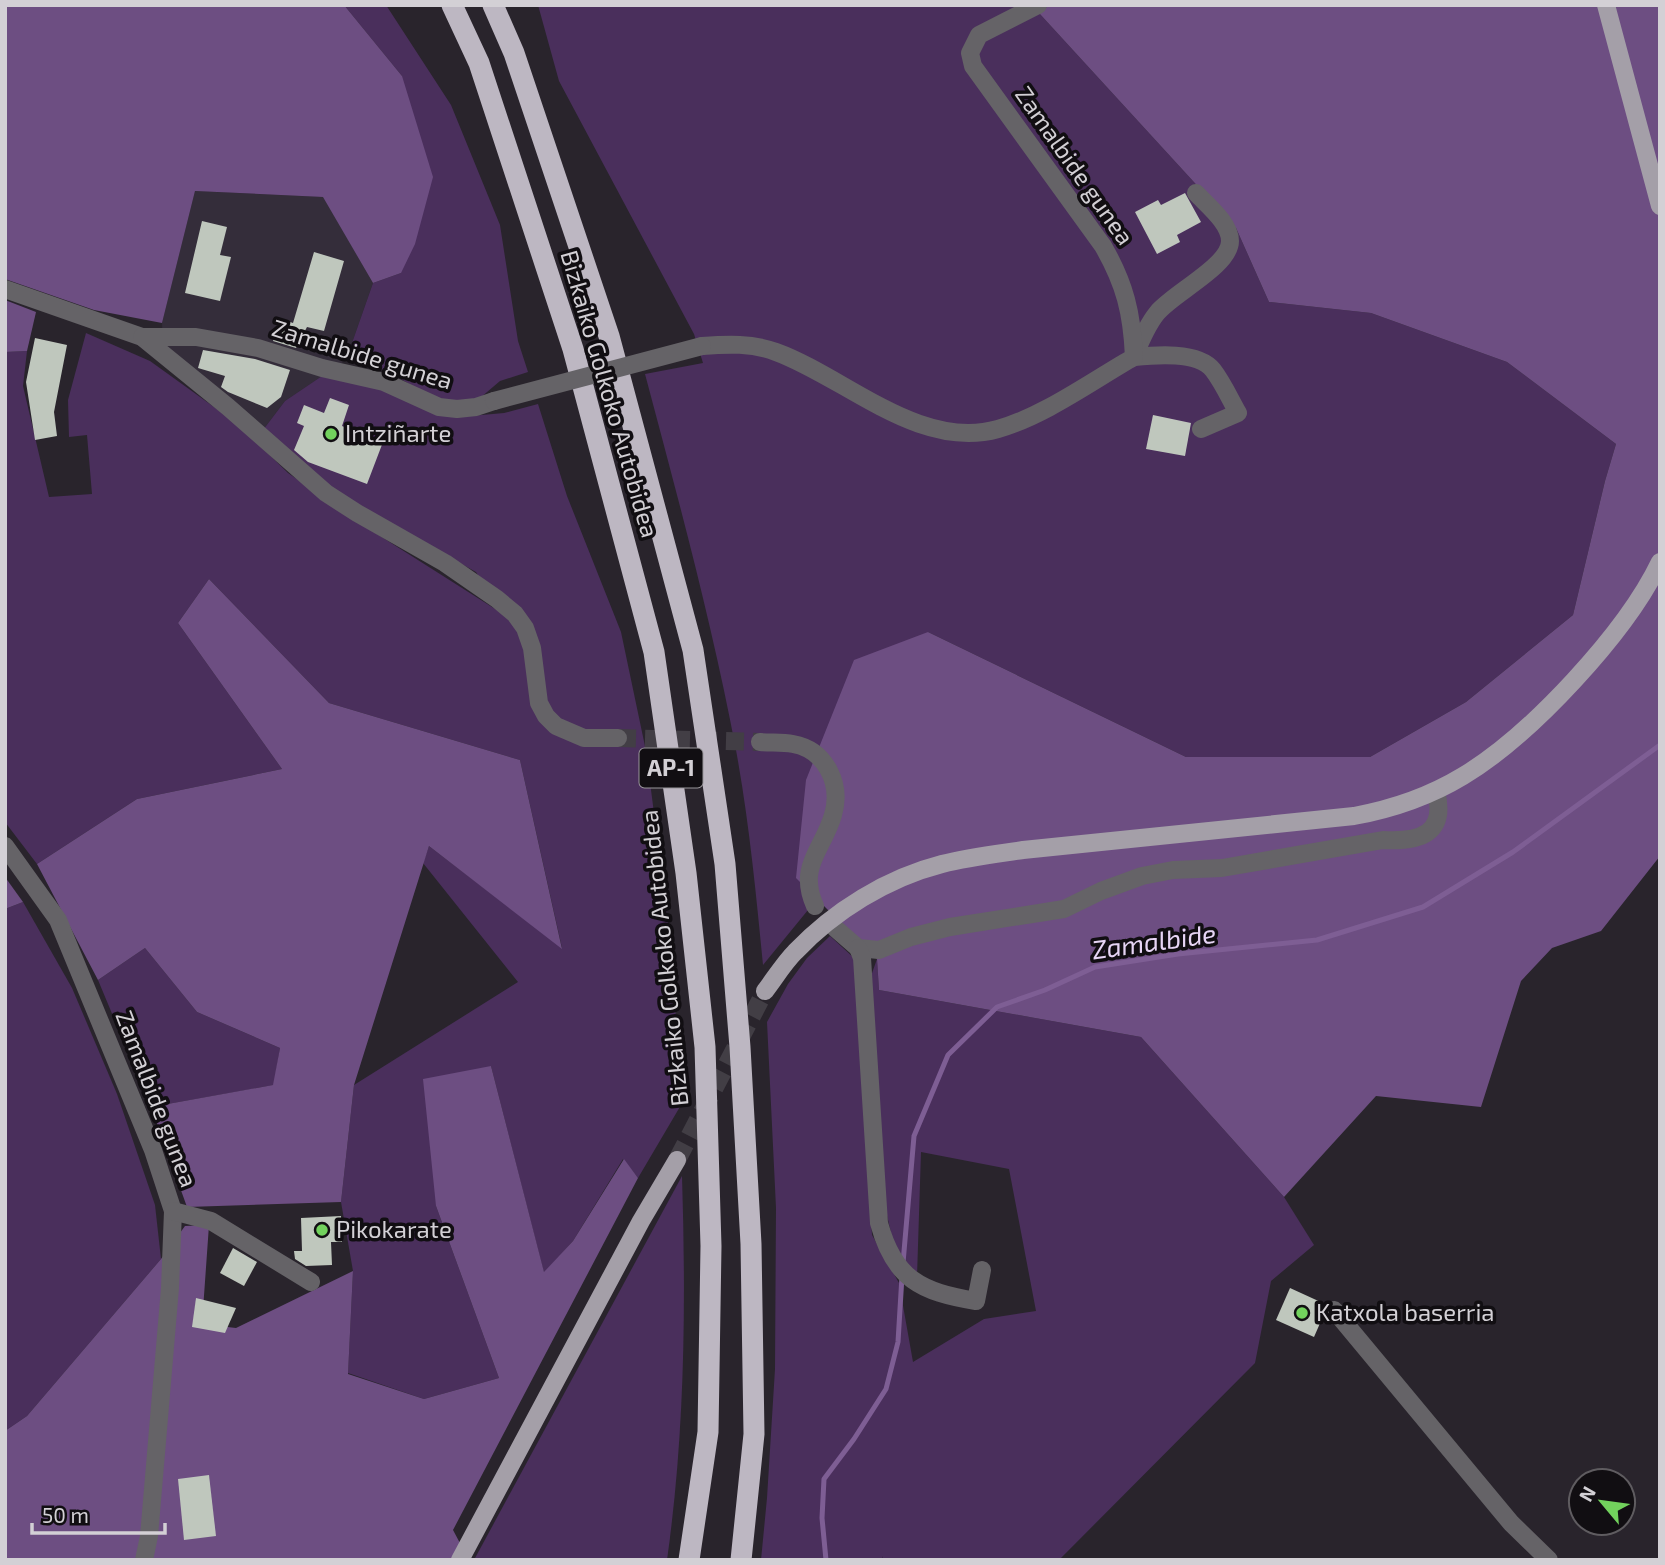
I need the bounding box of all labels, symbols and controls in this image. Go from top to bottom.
street label: Zamalbide gunea [1010,80,1141,250]
street label: Bizkaiko Golkoko Autobidea [555,247,665,541]
street label: Zamalbide gunea [269,312,456,395]
place label: Intziñarte [345,418,451,447]
marker: Intziñarte [323,426,339,442]
road number: AP-1 [640,748,702,788]
street label: Bizkaiko Golkoko Autobidea [634,809,693,1108]
water label: Zamalbide [1090,916,1218,965]
street label: Zamalbide gunea [110,1006,204,1191]
place label: Pikokarate [336,1214,452,1243]
marker: Pikokarate [314,1222,330,1238]
place label: Katxola baserria [1316,1297,1495,1326]
marker: Katxola baserria [1294,1305,1310,1321]
north arrow [1567,1467,1637,1537]
text: N [1573,1482,1600,1505]
scale bar [32,1492,164,1536]
text: 50 m [42,1502,89,1527]

